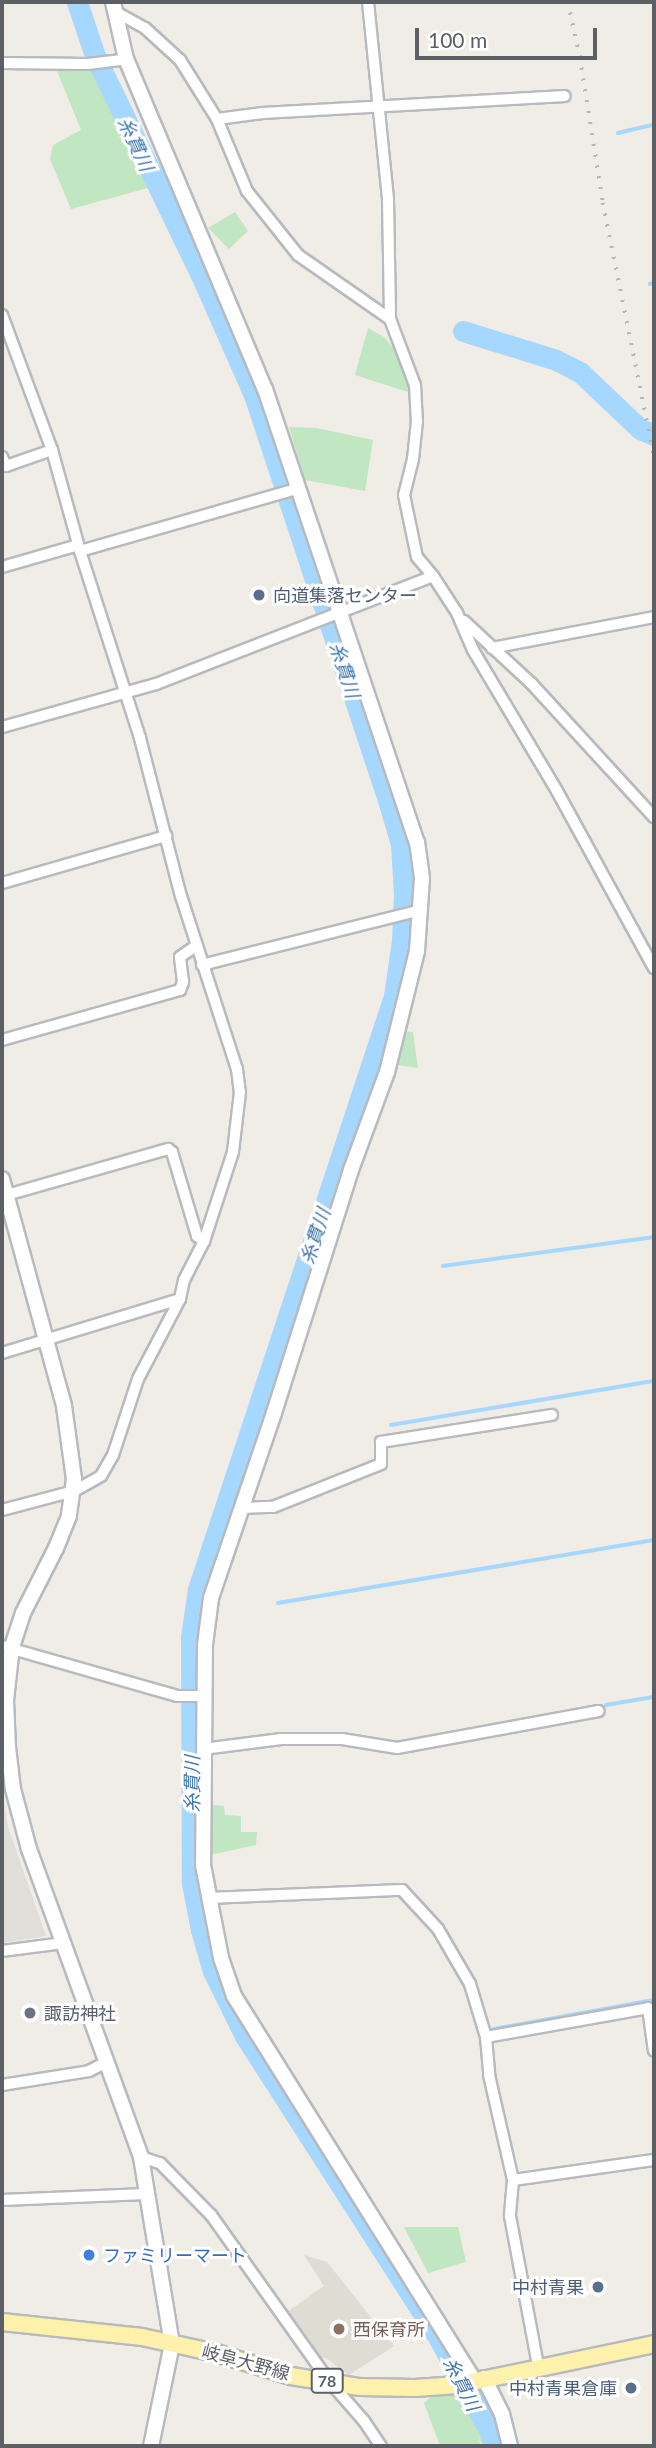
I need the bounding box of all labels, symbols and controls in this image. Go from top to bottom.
scale bar [418,14,600,58]
text: 100 m [428,27,487,52]
water label: 糸貫川 [114,113,158,175]
place label: 向道集落センター [273,584,417,606]
marker: 向道集落センター [251,587,267,603]
water label: 糸貫川 [325,639,365,701]
water label: 糸貫川 [295,1205,335,1267]
water label: 糸貫川 [181,1756,203,1812]
place label: 諏訪神社 [44,2002,116,2024]
marker: 諏訪神社 [22,2005,38,2021]
place label: ファミリーマート [103,2244,247,2266]
marker: ファミリーマート [81,2247,97,2263]
place label: 中村青果 [512,2276,584,2298]
marker: 中村青果 [590,2279,606,2295]
place label: 西保育所 [353,2318,425,2340]
marker: 西保育所 [331,2321,347,2337]
street label: 岐阜大野線 [200,2340,292,2384]
water label: 糸貫川 [439,2353,485,2415]
road number: 78 [310,2368,344,2394]
place label: 中村青果倉庫 [509,2377,617,2399]
marker: 中村青果倉庫 [623,2380,639,2396]

